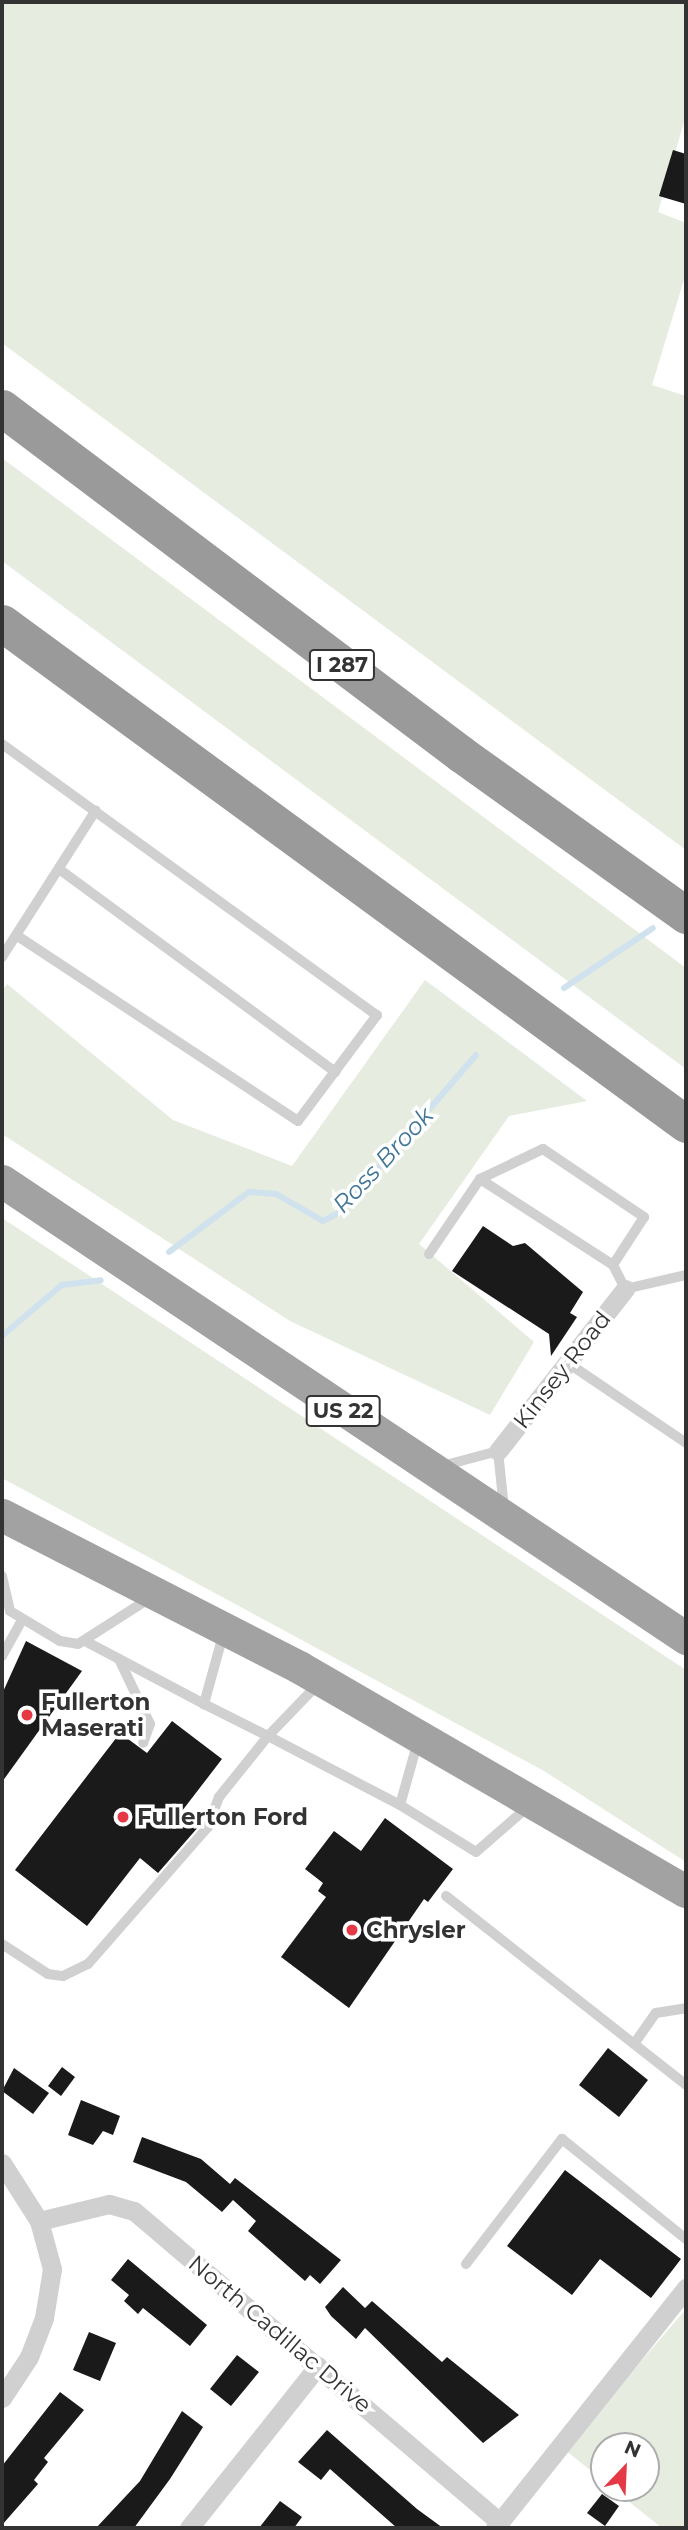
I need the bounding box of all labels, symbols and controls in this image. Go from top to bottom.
road number: I 287 [309,648,375,682]
water label: Ross Brook [327,1101,439,1219]
street label: Kinsey Road [508,1306,616,1434]
road number: US 22 [304,1394,382,1428]
place label: Fullerton Maserati [41,1688,150,1742]
marker: Fullerton Maserati [19,1707,35,1723]
place label: Fullerton Ford [137,1803,308,1831]
marker: Fullerton Ford [115,1809,131,1825]
place label: Chrysler [366,1916,466,1944]
marker: Chrysler [344,1922,360,1938]
street label: North Cadillac Drive [183,2249,377,2419]
north arrow [590,2432,660,2502]
text: N [621,2435,644,2463]

